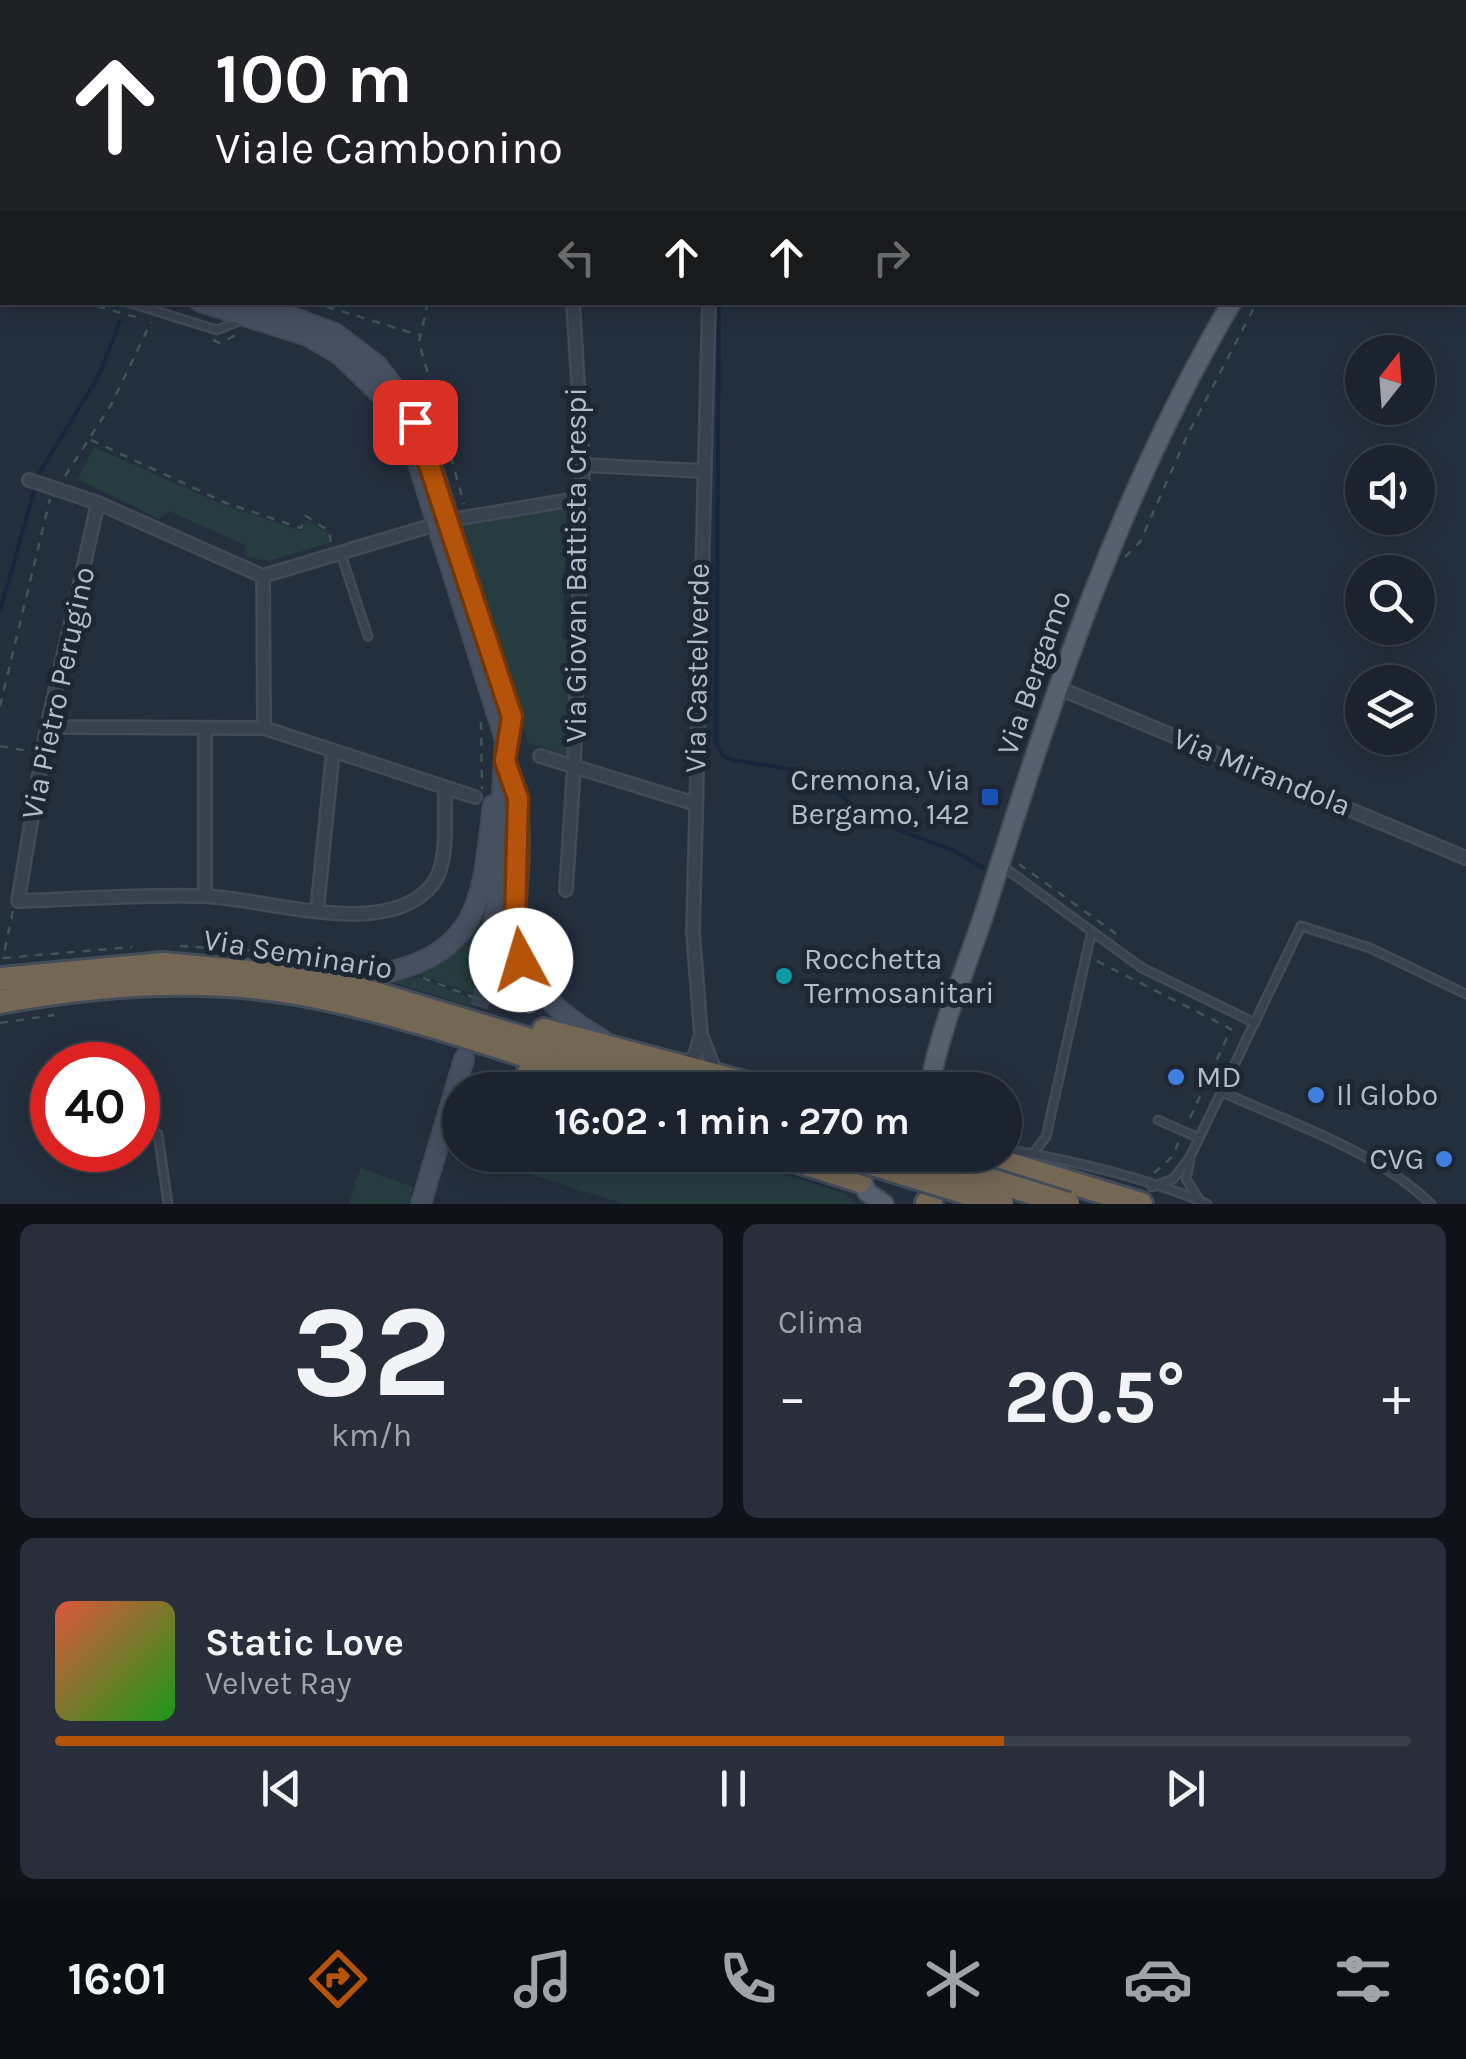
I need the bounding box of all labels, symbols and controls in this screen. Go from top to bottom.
text: 100 m [215,38,413,120]
icon: ahead [50,40,180,170]
text: Viale Cambonino [215,122,563,174]
icon: left [549,230,604,285]
icon: ahead [654,230,709,285]
icon: ahead [759,230,814,285]
icon: right [864,230,919,285]
north arrow [1345,335,1435,425]
map controls [1345,335,1435,755]
pin [373,380,458,465]
street label: Via Giovan Battista Crespi [558,387,594,743]
icon: arrive [388,395,443,450]
button: sound [1345,445,1435,535]
button: search [1345,555,1435,645]
street label: Via Pietro Perugino [14,563,102,823]
street label: Via Castelverde [677,563,717,773]
street label: Via Bergamo [989,586,1079,760]
button: layers [1345,665,1435,755]
street label: Via Mirandola [1168,720,1356,824]
place label: Cremona, Via Bergamo, 142 [790,762,970,832]
marker: Cremona, Via Bergamo, 142 [979,786,1001,808]
position arrow [469,908,573,1012]
street label: Via Seminario [201,921,395,987]
place label: Rocchetta Termosanitari [804,941,994,1011]
marker: Rocchetta Termosanitari [773,965,795,987]
speed limit sign: 40 [30,1042,160,1172]
place label: MD [1196,1059,1241,1095]
marker: MD [1165,1066,1187,1088]
place label: Il Globo [1336,1077,1438,1113]
marker: Il Globo [1305,1084,1327,1106]
text: 16:02 · 1 min · 270 m [554,1099,910,1144]
place label: CVG [1369,1141,1424,1177]
marker: CVG [1433,1148,1455,1170]
text: 32 [292,1276,451,1428]
text: Clima [778,1304,864,1341]
text: 20.5° [1004,1353,1185,1441]
text: − [778,1365,807,1429]
text: + [1382,1365,1411,1429]
text: km/h [331,1417,412,1454]
text: Static Love [205,1620,404,1665]
text: Velvet Ray [205,1665,352,1702]
icon: previous [254,1761,309,1816]
icon: pause [706,1761,761,1816]
icon: next [1158,1761,1213,1816]
icon: directions [303,1944,373,2014]
icon: music [508,1944,578,2014]
icon: phone [713,1944,783,2014]
icon: climate [918,1944,988,2014]
icon: car [1123,1944,1193,2014]
icon: filters [1328,1944,1398,2014]
text: 16:01 [68,1953,168,2005]

